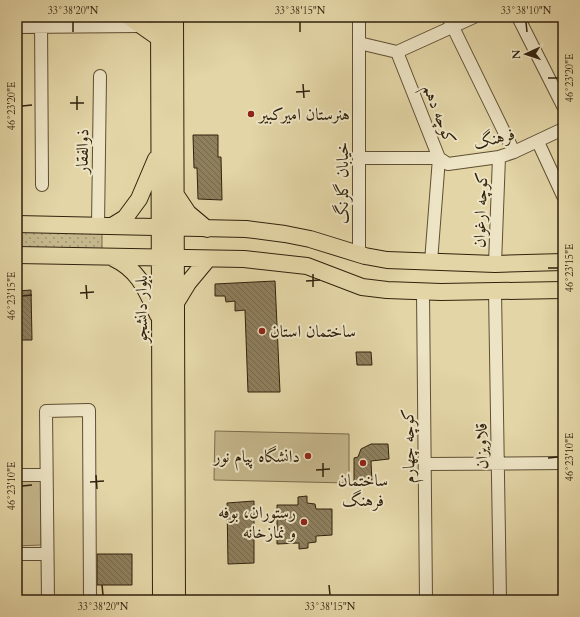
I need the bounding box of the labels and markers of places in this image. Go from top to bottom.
place label: هنرستان امیرکبیر [257,103,350,126]
marker: هنرستان امیرکبیر [246,109,256,119]
place label: ساختمان استان [270,320,356,343]
marker: ساختمان استان [257,326,267,336]
place label: دانشگاه پیام نور [212,445,300,471]
marker: دانشگاه پیام نور [303,451,313,461]
marker: ساختمان فرهنگ [358,458,368,468]
place label: ساختمان فرهنگ [338,469,388,512]
place label: رستوران، بوفه و نمازخانه [218,501,296,544]
marker: رستوران، بوفه و نمازخانه [299,517,309,527]

